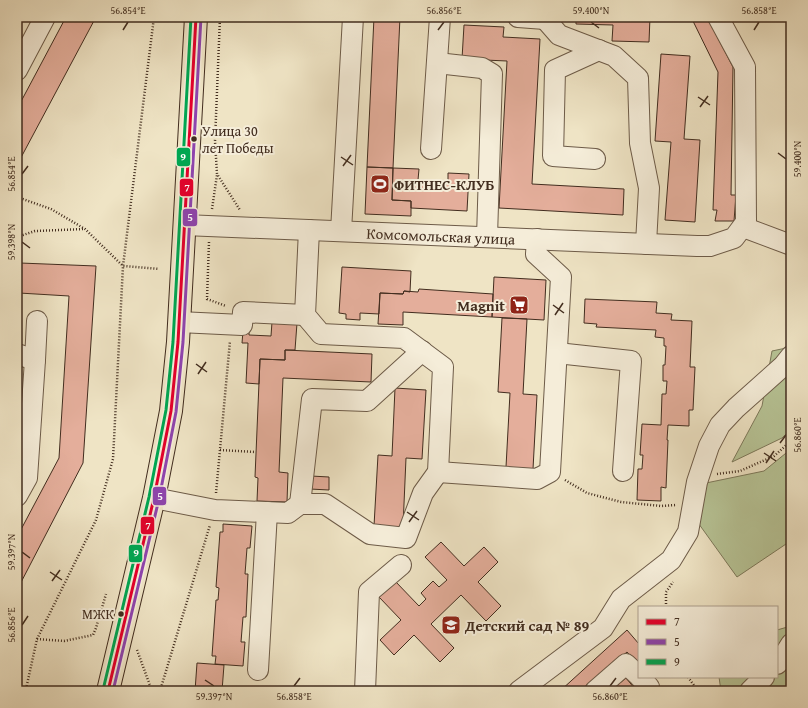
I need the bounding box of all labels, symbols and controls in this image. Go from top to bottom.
text: 56.854°E [110,3,146,18]
text: 56.856°E [426,3,462,18]
text: 59.400°N [573,3,610,18]
text: 56.858°E [741,3,777,18]
place label: Улица 30 лет Победы [202,121,274,158]
marker: Улица 30 лет Победы [189,134,199,144]
text: 59.400°N [790,140,805,177]
line badge: 9 [176,147,191,167]
text: 9 [180,149,186,165]
text: 56.854°E [4,156,19,192]
sports icon: ФИТНЕС-КЛУБ [369,173,391,195]
place label: ФИТНЕС-КЛУБ [394,174,495,195]
line badge: 7 [179,178,194,197]
text: 7 [184,179,190,195]
line badge: 5 [182,208,198,227]
text: 5 [187,209,193,225]
street label: Комсомольская улица [366,222,516,249]
text: 59.398°N [4,223,19,260]
supermarket icon: Magnit [508,294,530,316]
place label: Magnit [457,295,505,316]
text: 56.860°E [790,417,805,453]
line badge: 5 [152,486,167,506]
text: 5 [157,488,163,504]
line badge: 7 [140,516,155,535]
text: 7 [145,517,151,533]
text: 59.397°N [4,533,19,570]
line badge: 9 [128,544,143,563]
text: 9 [133,545,139,561]
place label: МЖК [82,604,114,624]
legend [638,606,778,678]
text: 56.856°E [4,607,19,643]
marker: МЖК [116,609,126,619]
text: 7 [674,613,680,630]
school or university icon: Детский сад № 89 [440,614,462,636]
place label: Детский сад № 89 [464,615,589,636]
text: 5 [674,633,680,650]
text: 9 [674,653,680,670]
text: 59.397°N [196,689,233,704]
text: 56.858°E [276,689,312,704]
text: 56.860°E [592,689,628,704]

